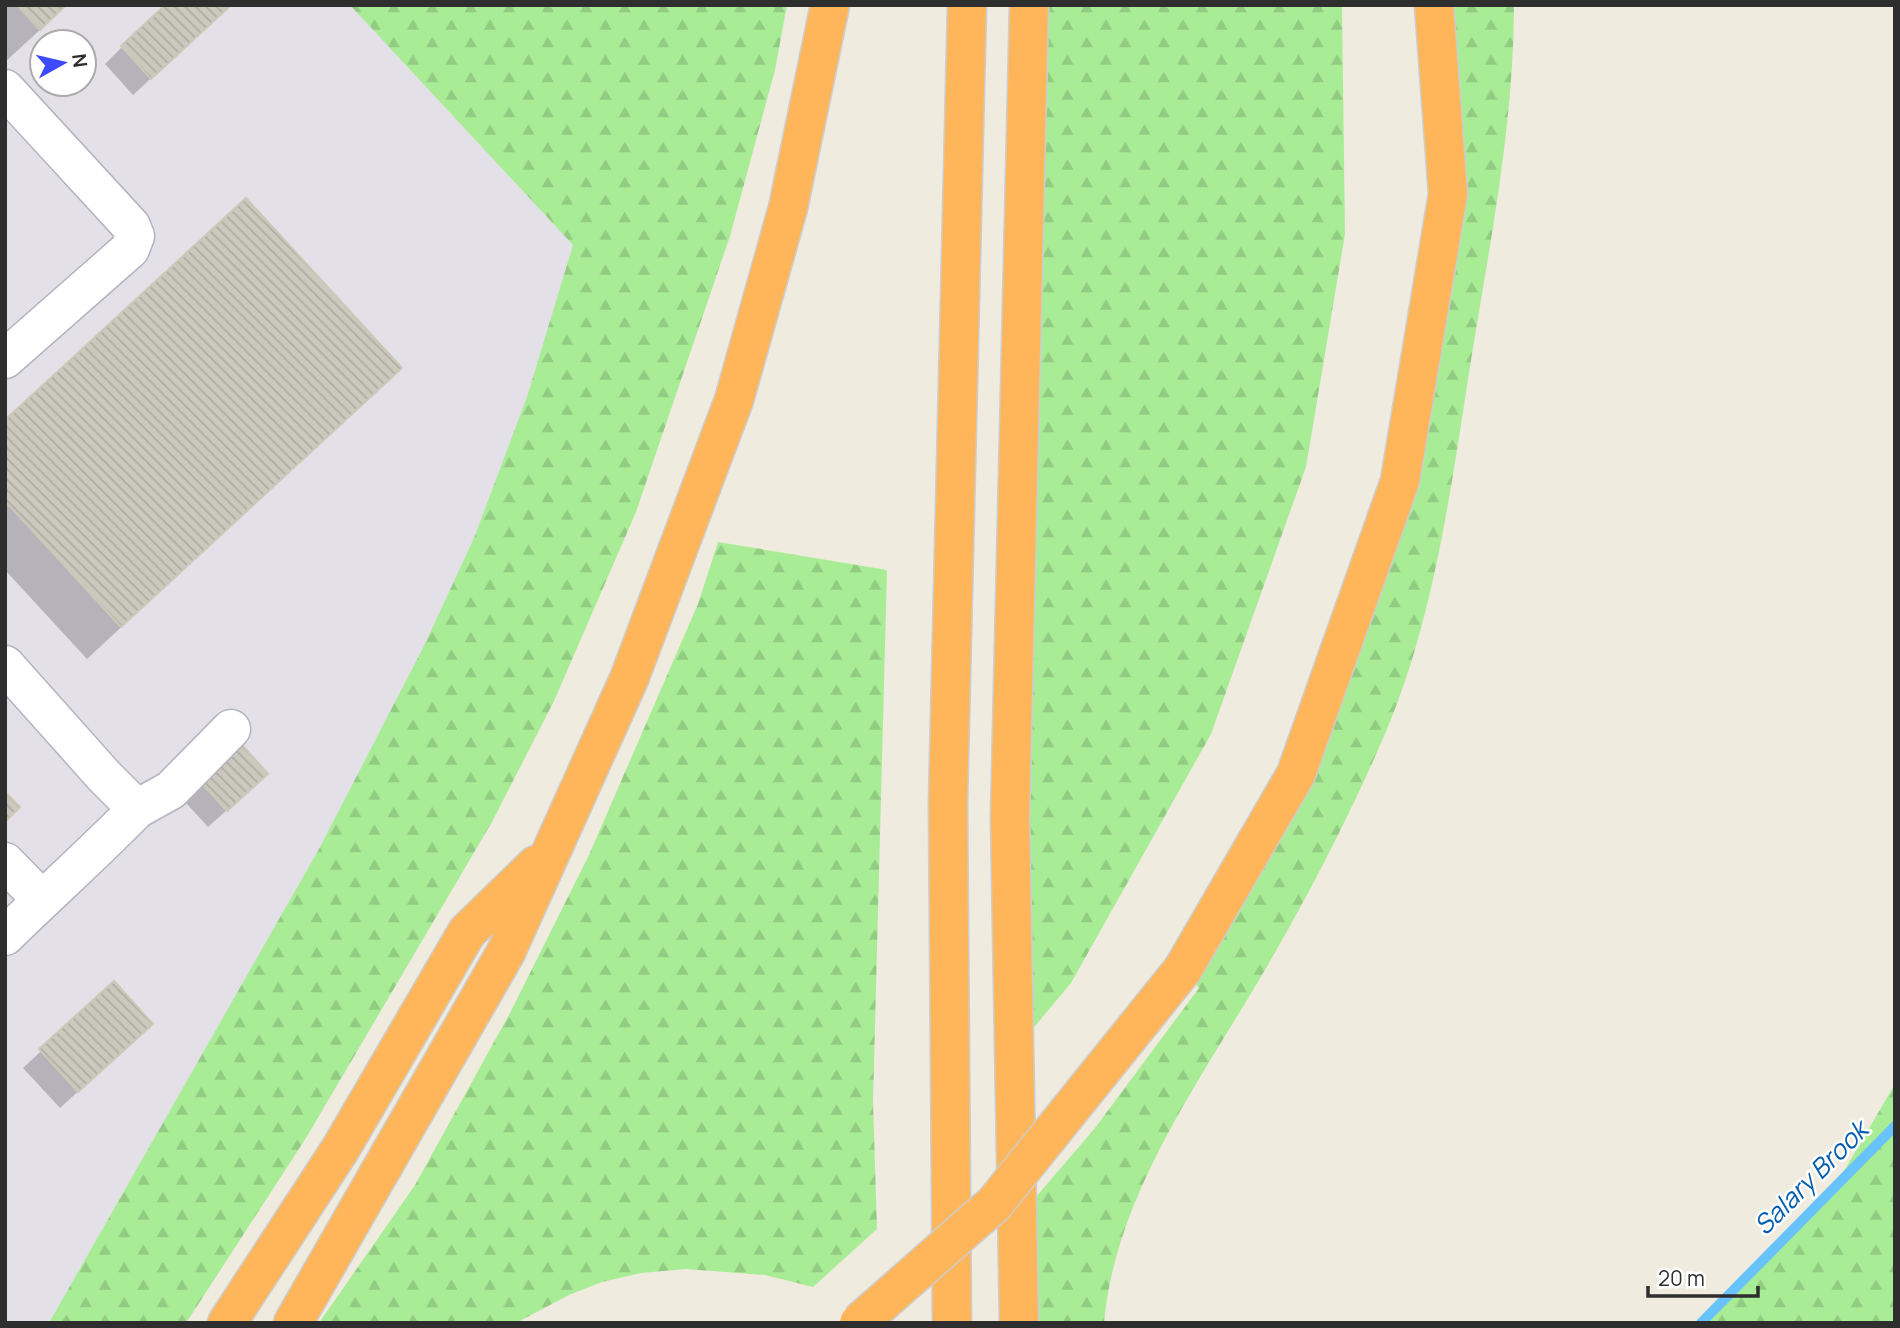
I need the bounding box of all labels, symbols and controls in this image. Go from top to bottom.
north arrow [28,28,98,98]
text: N [66,52,94,69]
water label: Salary Brook [1745,1109,1878,1242]
scale bar [1648,1254,1758,1298]
text: 20 m [1658,1264,1705,1292]

